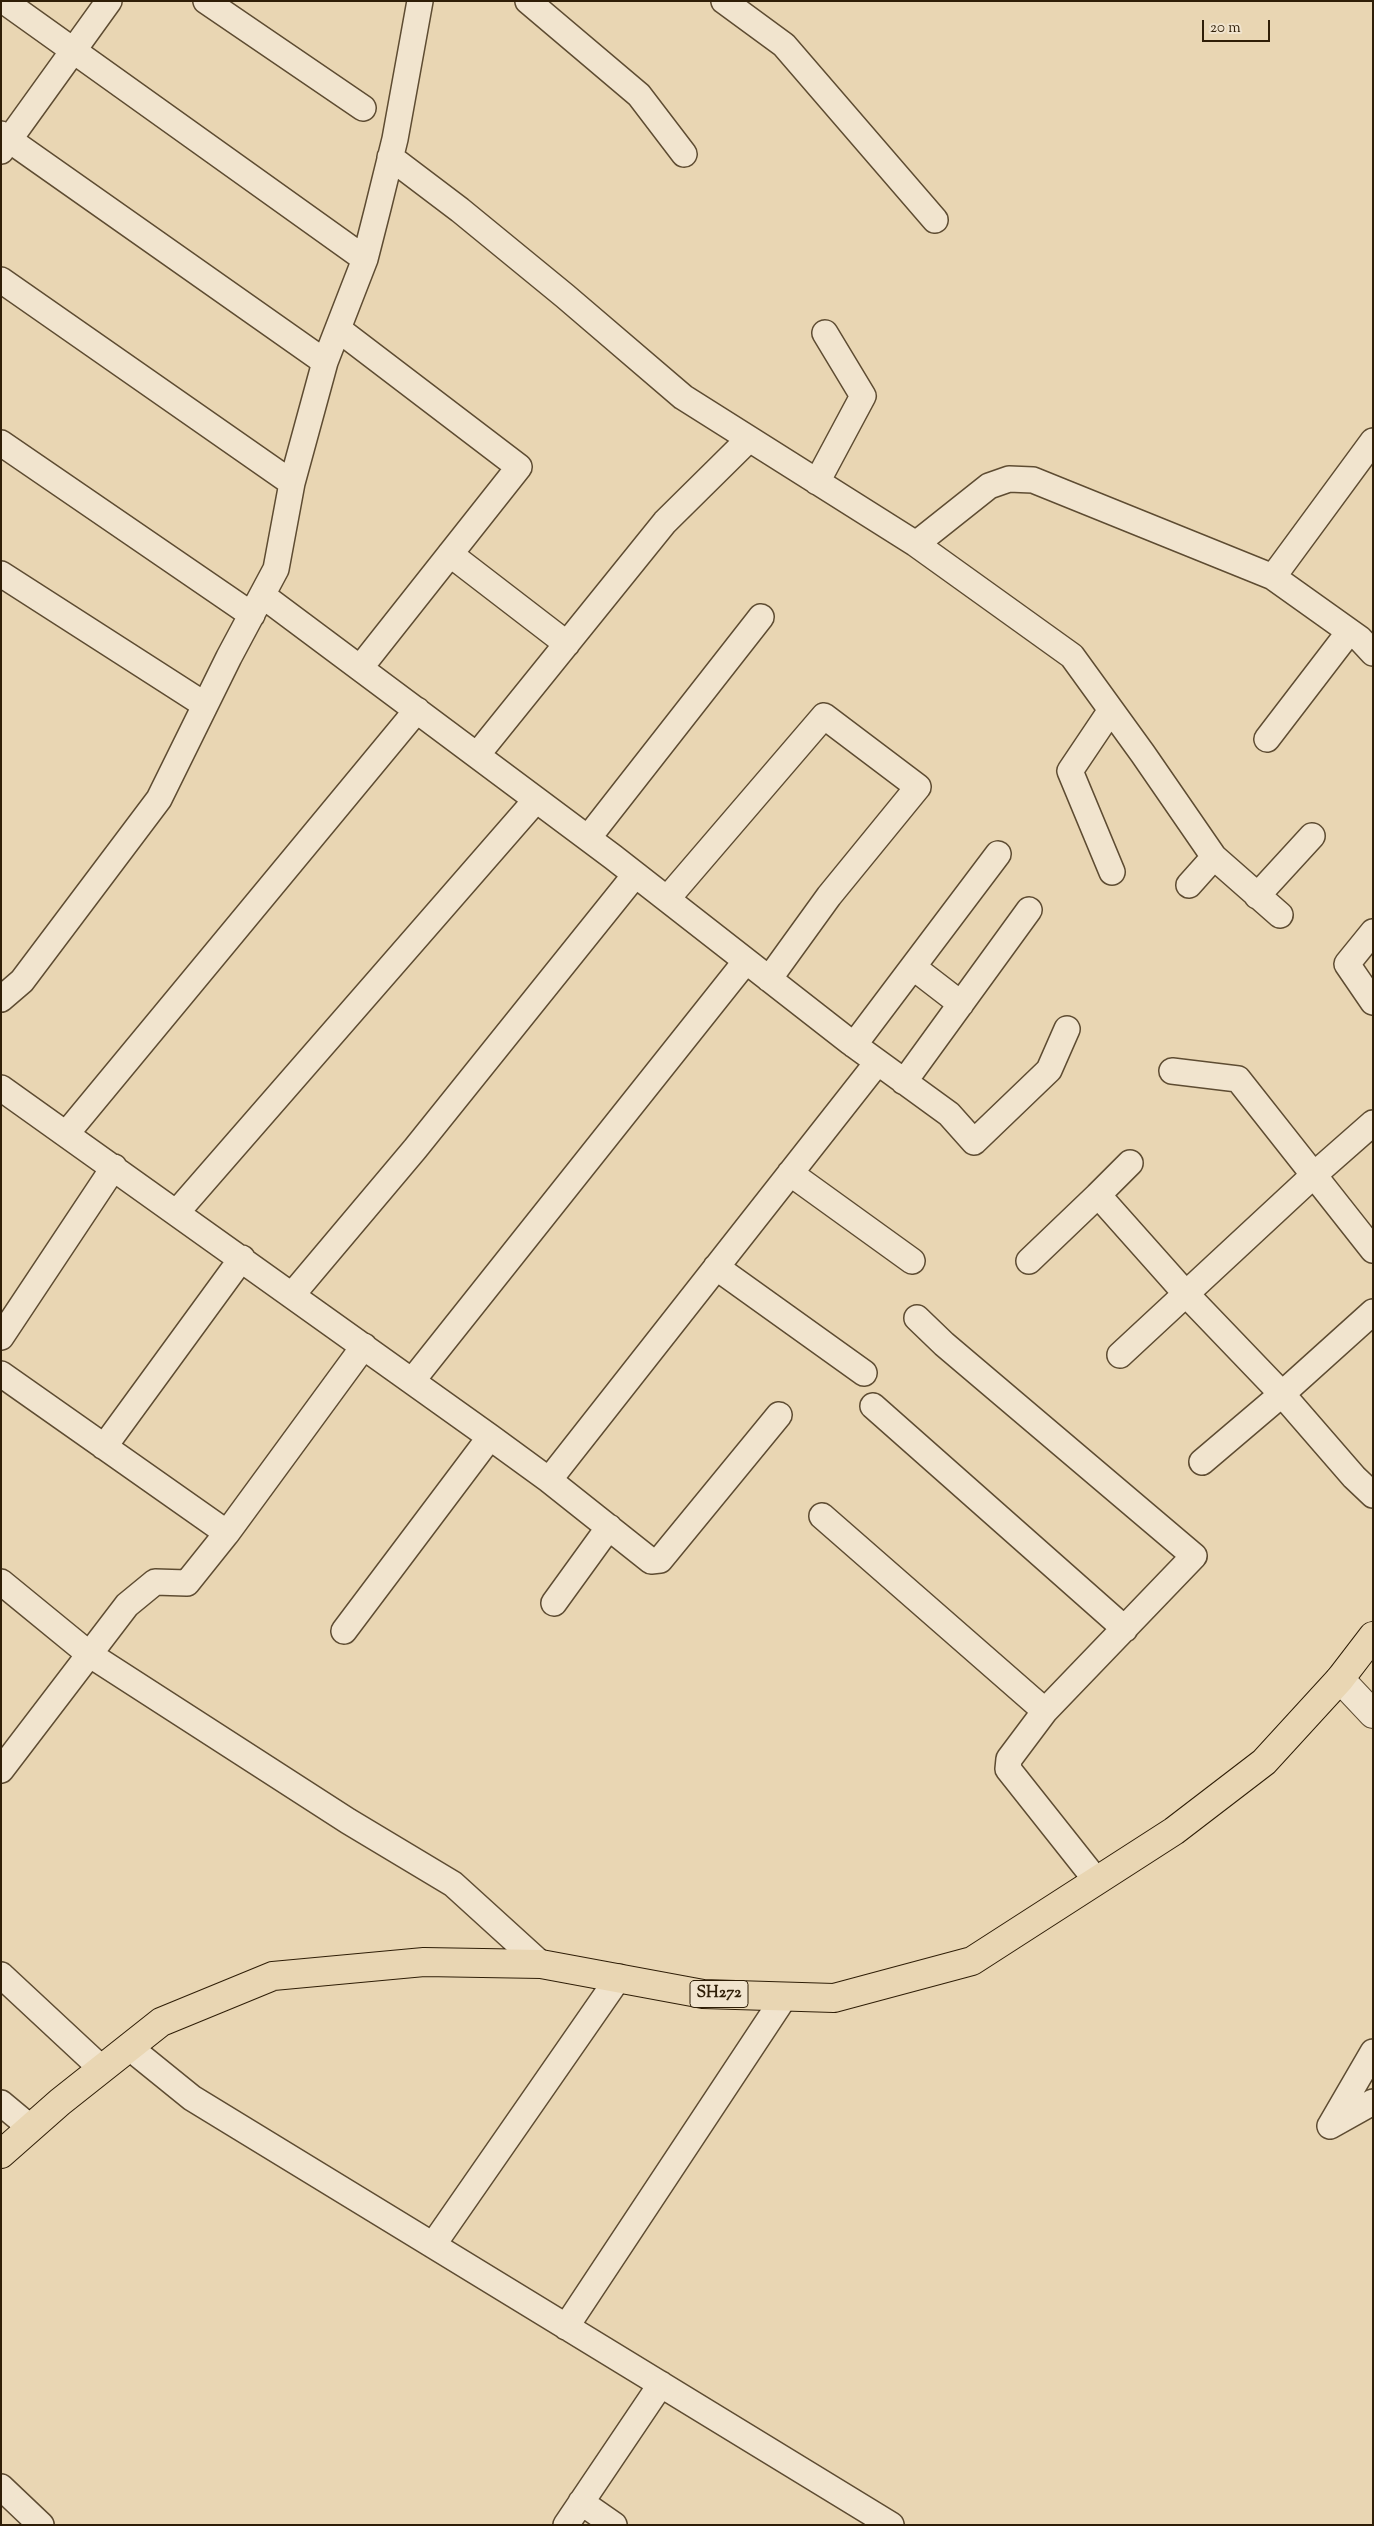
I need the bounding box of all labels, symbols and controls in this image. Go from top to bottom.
scale bar [1204,10,1272,42]
text: 20 m [1210,18,1241,39]
road number: SH272 [690,1980,748,2008]

